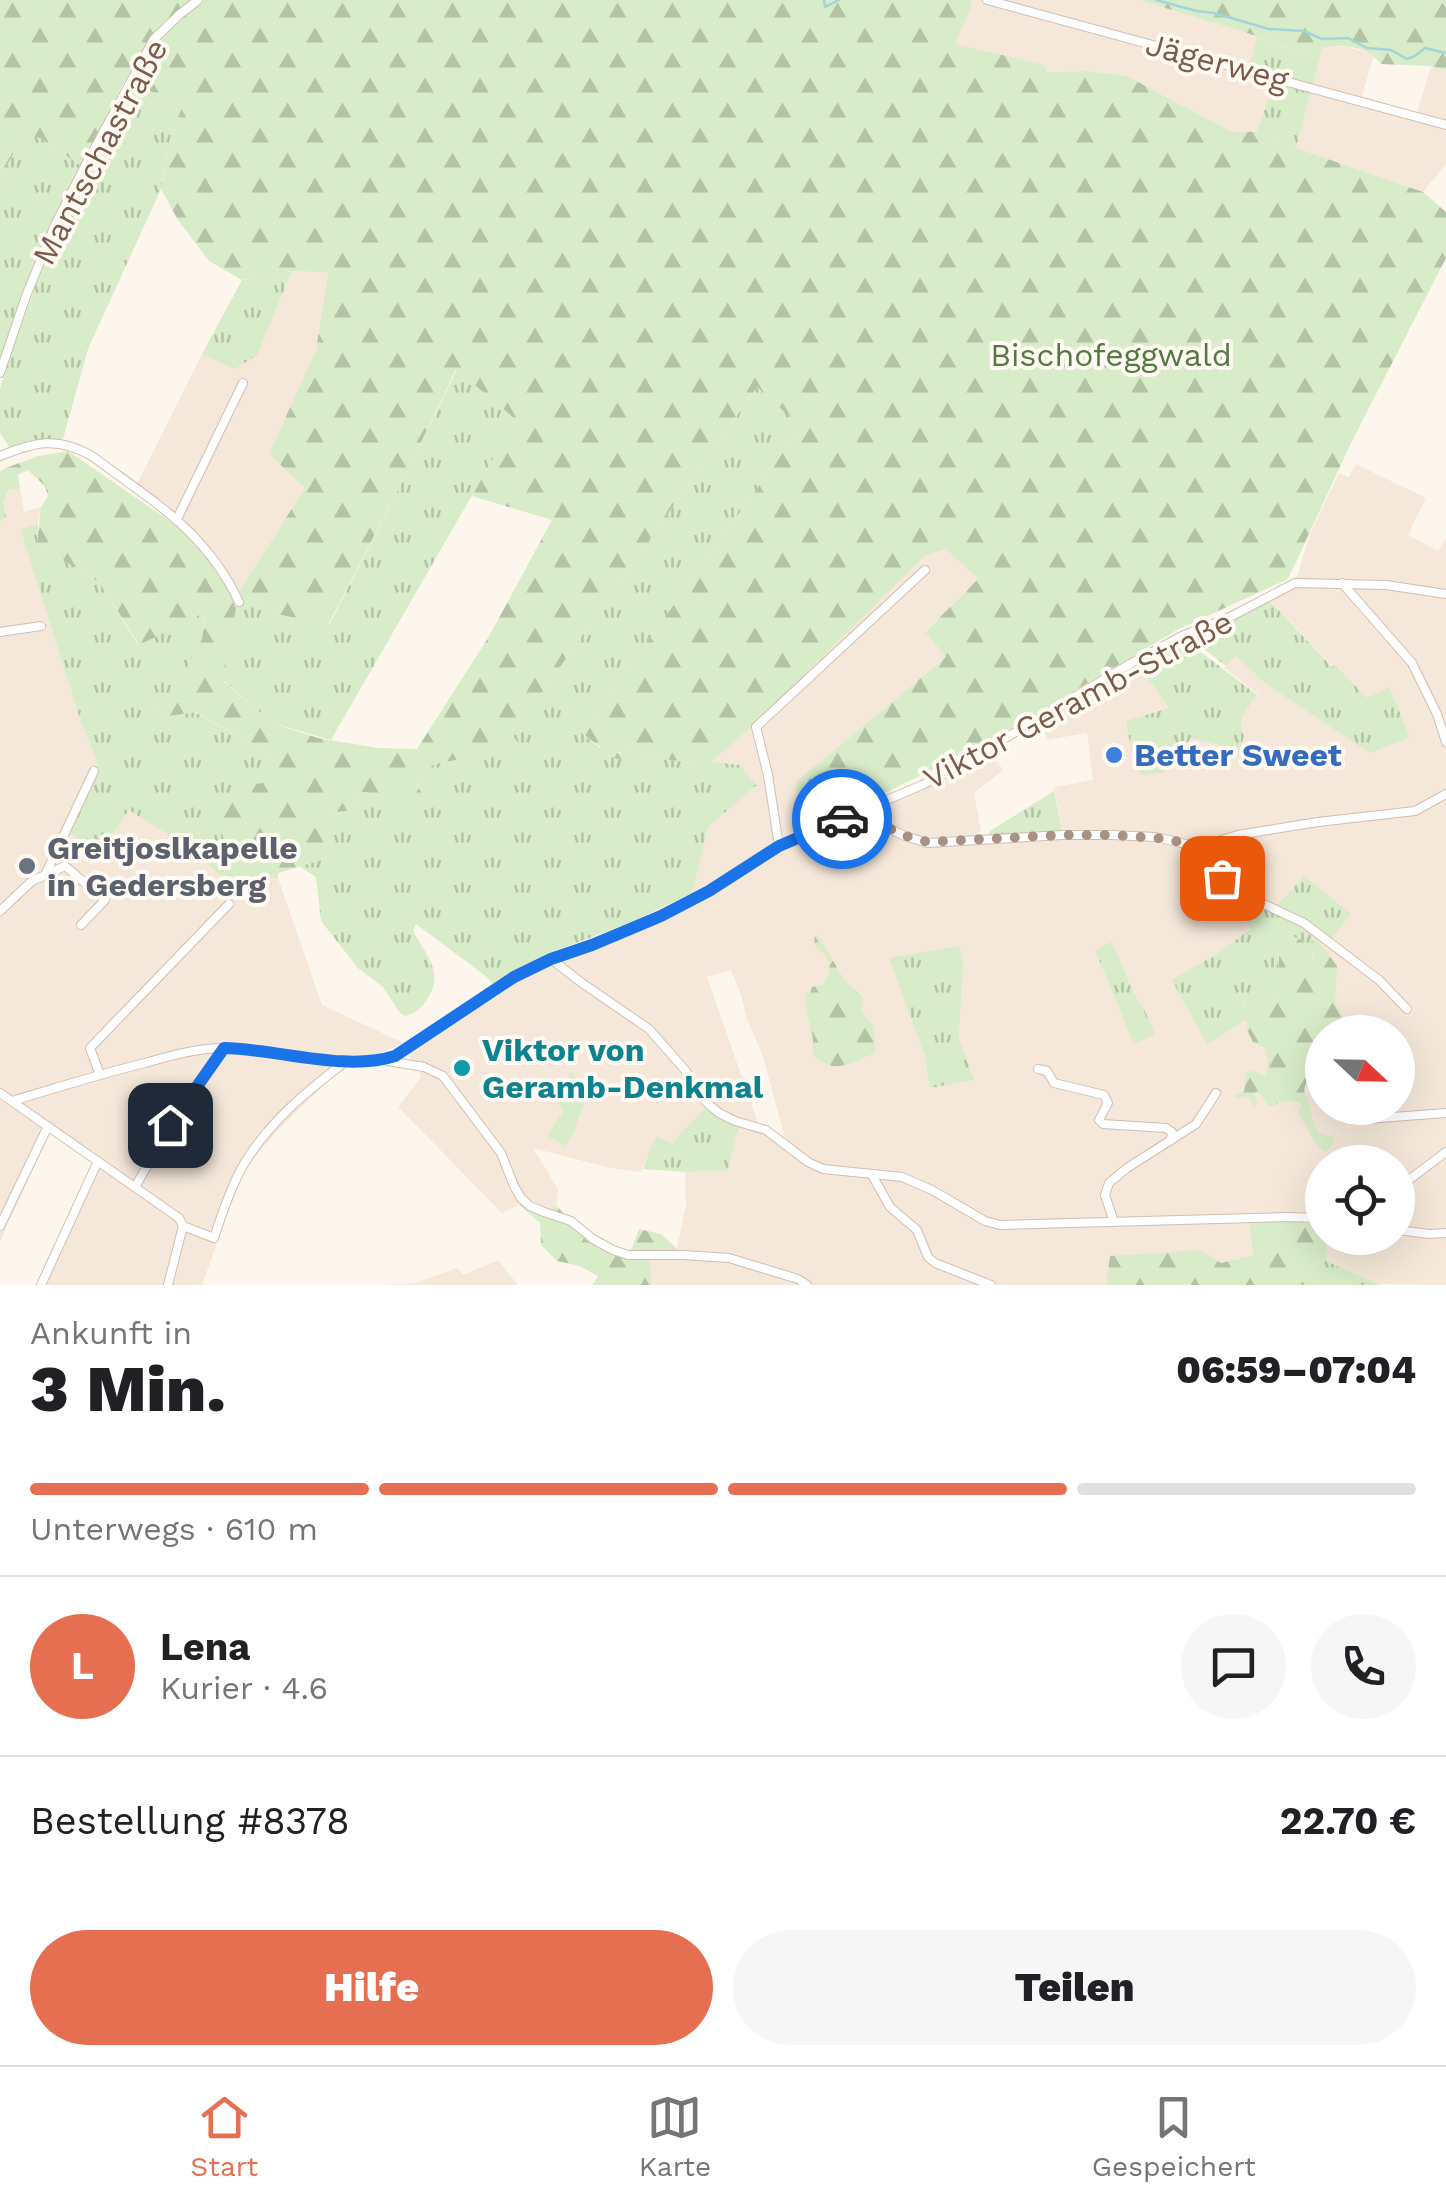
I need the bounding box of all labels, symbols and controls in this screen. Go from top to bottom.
street label: Jägerweg [1142,25,1293,99]
street label: Mantschastraße [25,33,175,271]
park label: Bischofeggwald [990,336,1232,374]
street label: Viktor Geramb-Straße [917,602,1239,798]
place label: Better Sweet [1134,736,1342,774]
marker: Better Sweet [1103,744,1125,766]
courier [792,769,892,869]
icon: car [815,792,870,847]
place label: Greitjoslkapelle in Gedersberg [47,829,298,904]
pin [1180,836,1265,921]
icon: bag [1195,851,1250,906]
marker: Greitjoslkapelle in Gedersberg [16,855,38,877]
north arrow [1305,1015,1415,1125]
map controls [1305,1015,1415,1255]
place label: Viktor von Geramb-Denkmal [482,1031,764,1106]
marker: Viktor von Geramb-Denkmal [451,1057,473,1079]
pin [128,1083,213,1168]
icon: home [143,1098,198,1153]
button: locate [1305,1145,1415,1255]
text: Ankunft in [30,1314,192,1352]
text: 06:59–07:04 [1176,1348,1416,1392]
text: 3 Min. [30,1351,226,1427]
text: Unterwegs · 610 m [30,1510,318,1548]
button: chat [1181,1614,1286,1719]
button: phone [1311,1614,1416,1719]
text: Lena [160,1625,250,1669]
text: L [71,1644,94,1688]
text: Kurier · 4.6 [160,1669,328,1707]
text: Bestellung #8378 [30,1799,350,1843]
text: 22.70 € [1280,1799,1416,1843]
button: Hilfe [30,1930,713,2045]
button: Teilen [733,1930,1416,2045]
tab: Start [190,2090,258,2183]
tab: Karte [639,2090,711,2183]
tab: Gespeichert [1092,2090,1256,2183]

